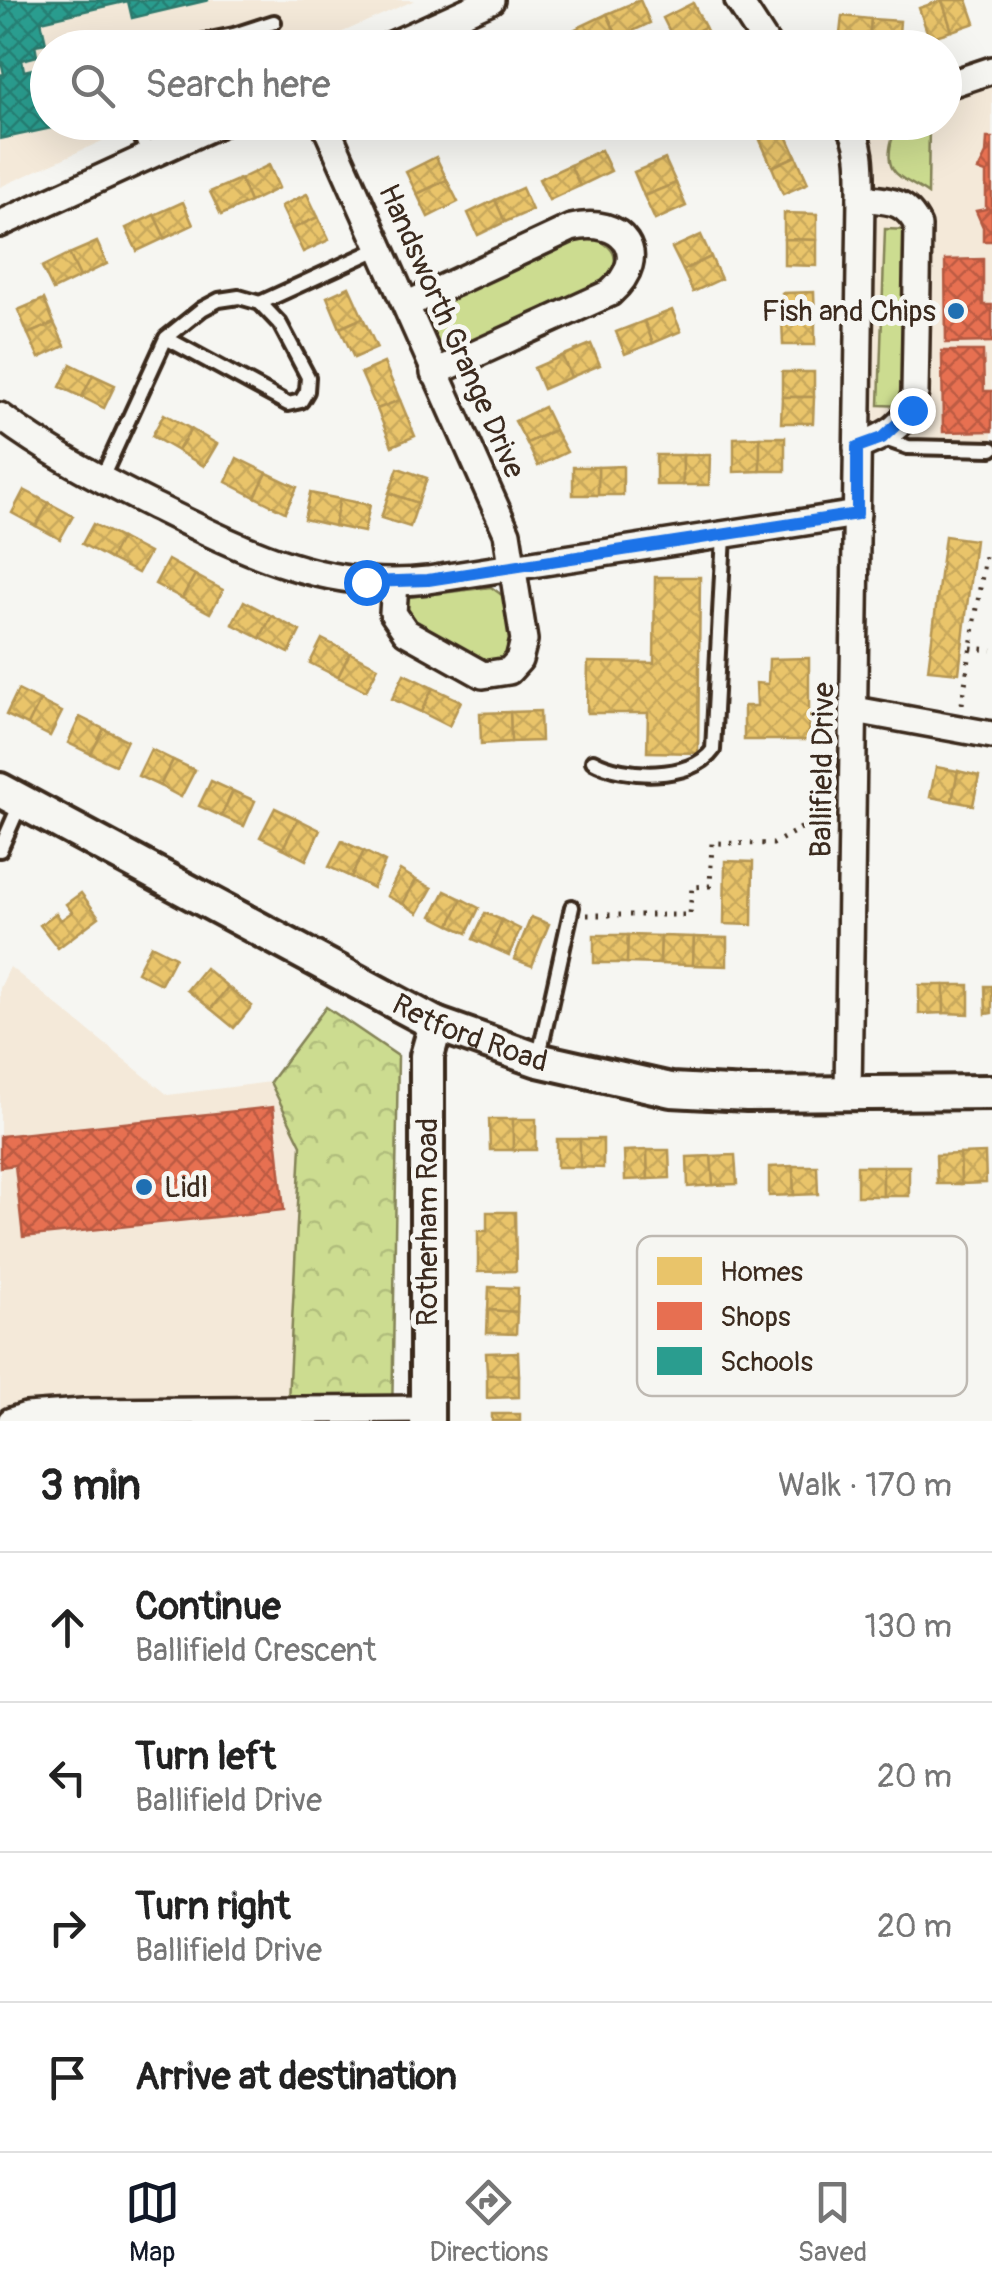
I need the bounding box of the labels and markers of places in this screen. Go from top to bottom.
place label: Fish and Chips [762,293,936,330]
marker: Fish and Chips [945,300,967,322]
place label: Lidl [164,1169,208,1206]
marker: Lidl [133,1176,155,1198]

